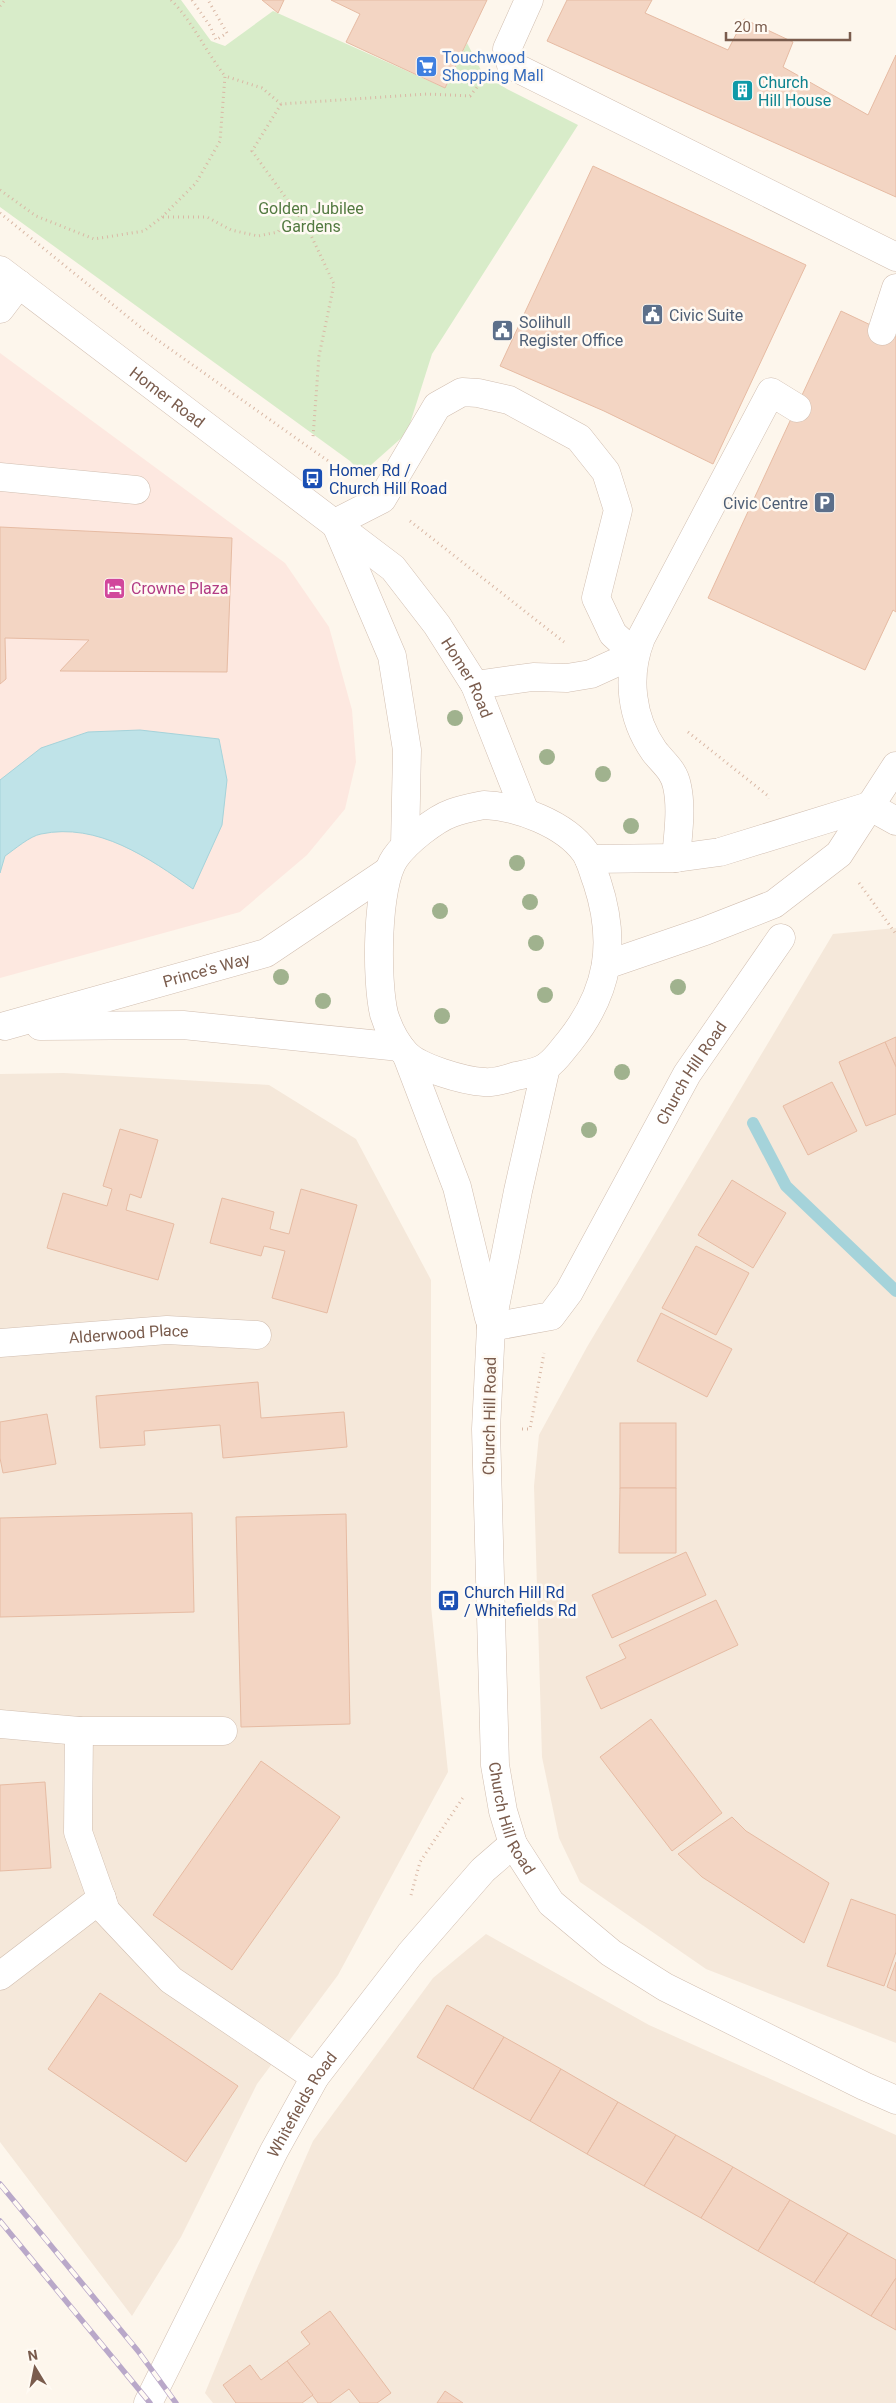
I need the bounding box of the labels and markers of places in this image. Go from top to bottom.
place label: Touchwood Shopping Mall [442,48,544,85]
supermarket icon: Touchwood Shopping Mall [414,54,438,78]
place label: Church Hill House [758,73,831,110]
building icon: Church Hill House [730,79,754,103]
public building icon: Civic Suite [641,303,665,327]
place label: Civic Suite [669,306,743,325]
place label: Solihull Register Office [519,313,623,350]
public building icon: Solihull Register Office [491,319,515,343]
place label: Homer Rd / Church Hill Road [329,461,447,498]
bus stop icon: Homer Rd / Church Hill Road [301,467,325,491]
parking icon: Civic Centre [812,491,836,515]
place label: Civic Centre [723,494,808,513]
hotel icon: Crowne Plaza [103,576,127,600]
place label: Crowne Plaza [131,579,228,598]
place label: Church Hill Rd / Whitefields Rd [464,1583,577,1620]
bus stop icon: Church Hill Rd / Whitefields Rd [436,1589,460,1613]

